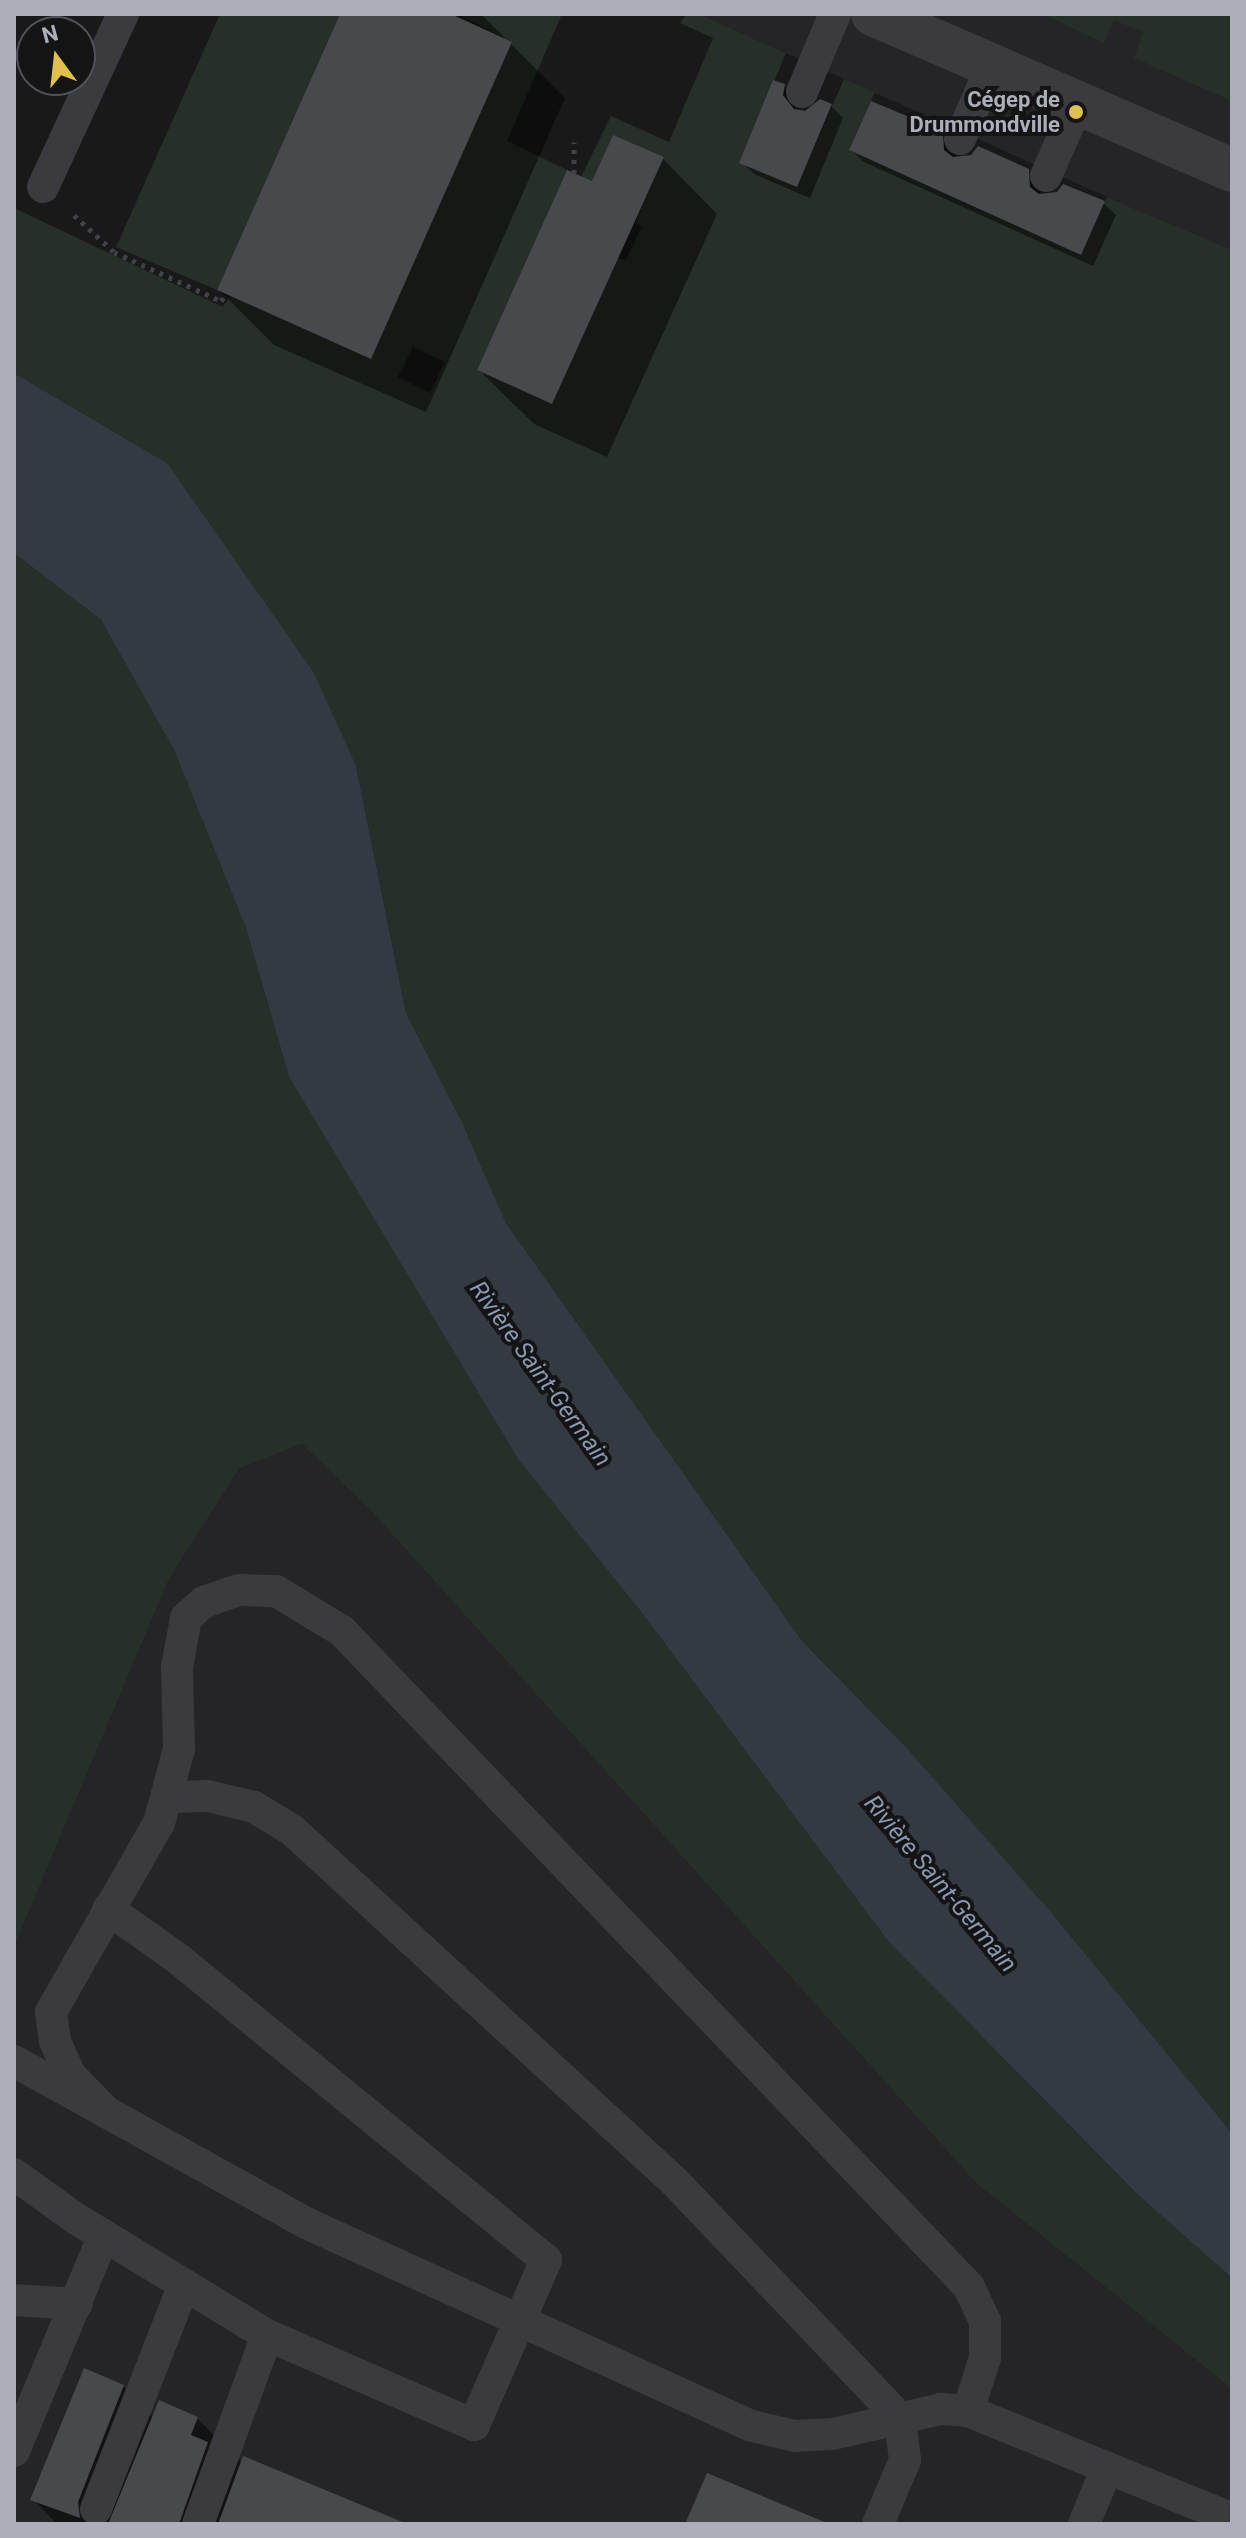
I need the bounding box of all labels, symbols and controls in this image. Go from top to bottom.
north arrow [16,16,96,96]
text: N [39,20,61,48]
place label: Cégep de Drummondville [910,86,1060,138]
marker: Cégep de Drummondville [1067,103,1085,121]
water label: Rivière Saint-Germain [463,1276,617,1472]
water label: Rivière Saint-Germain [858,1790,1022,1978]

